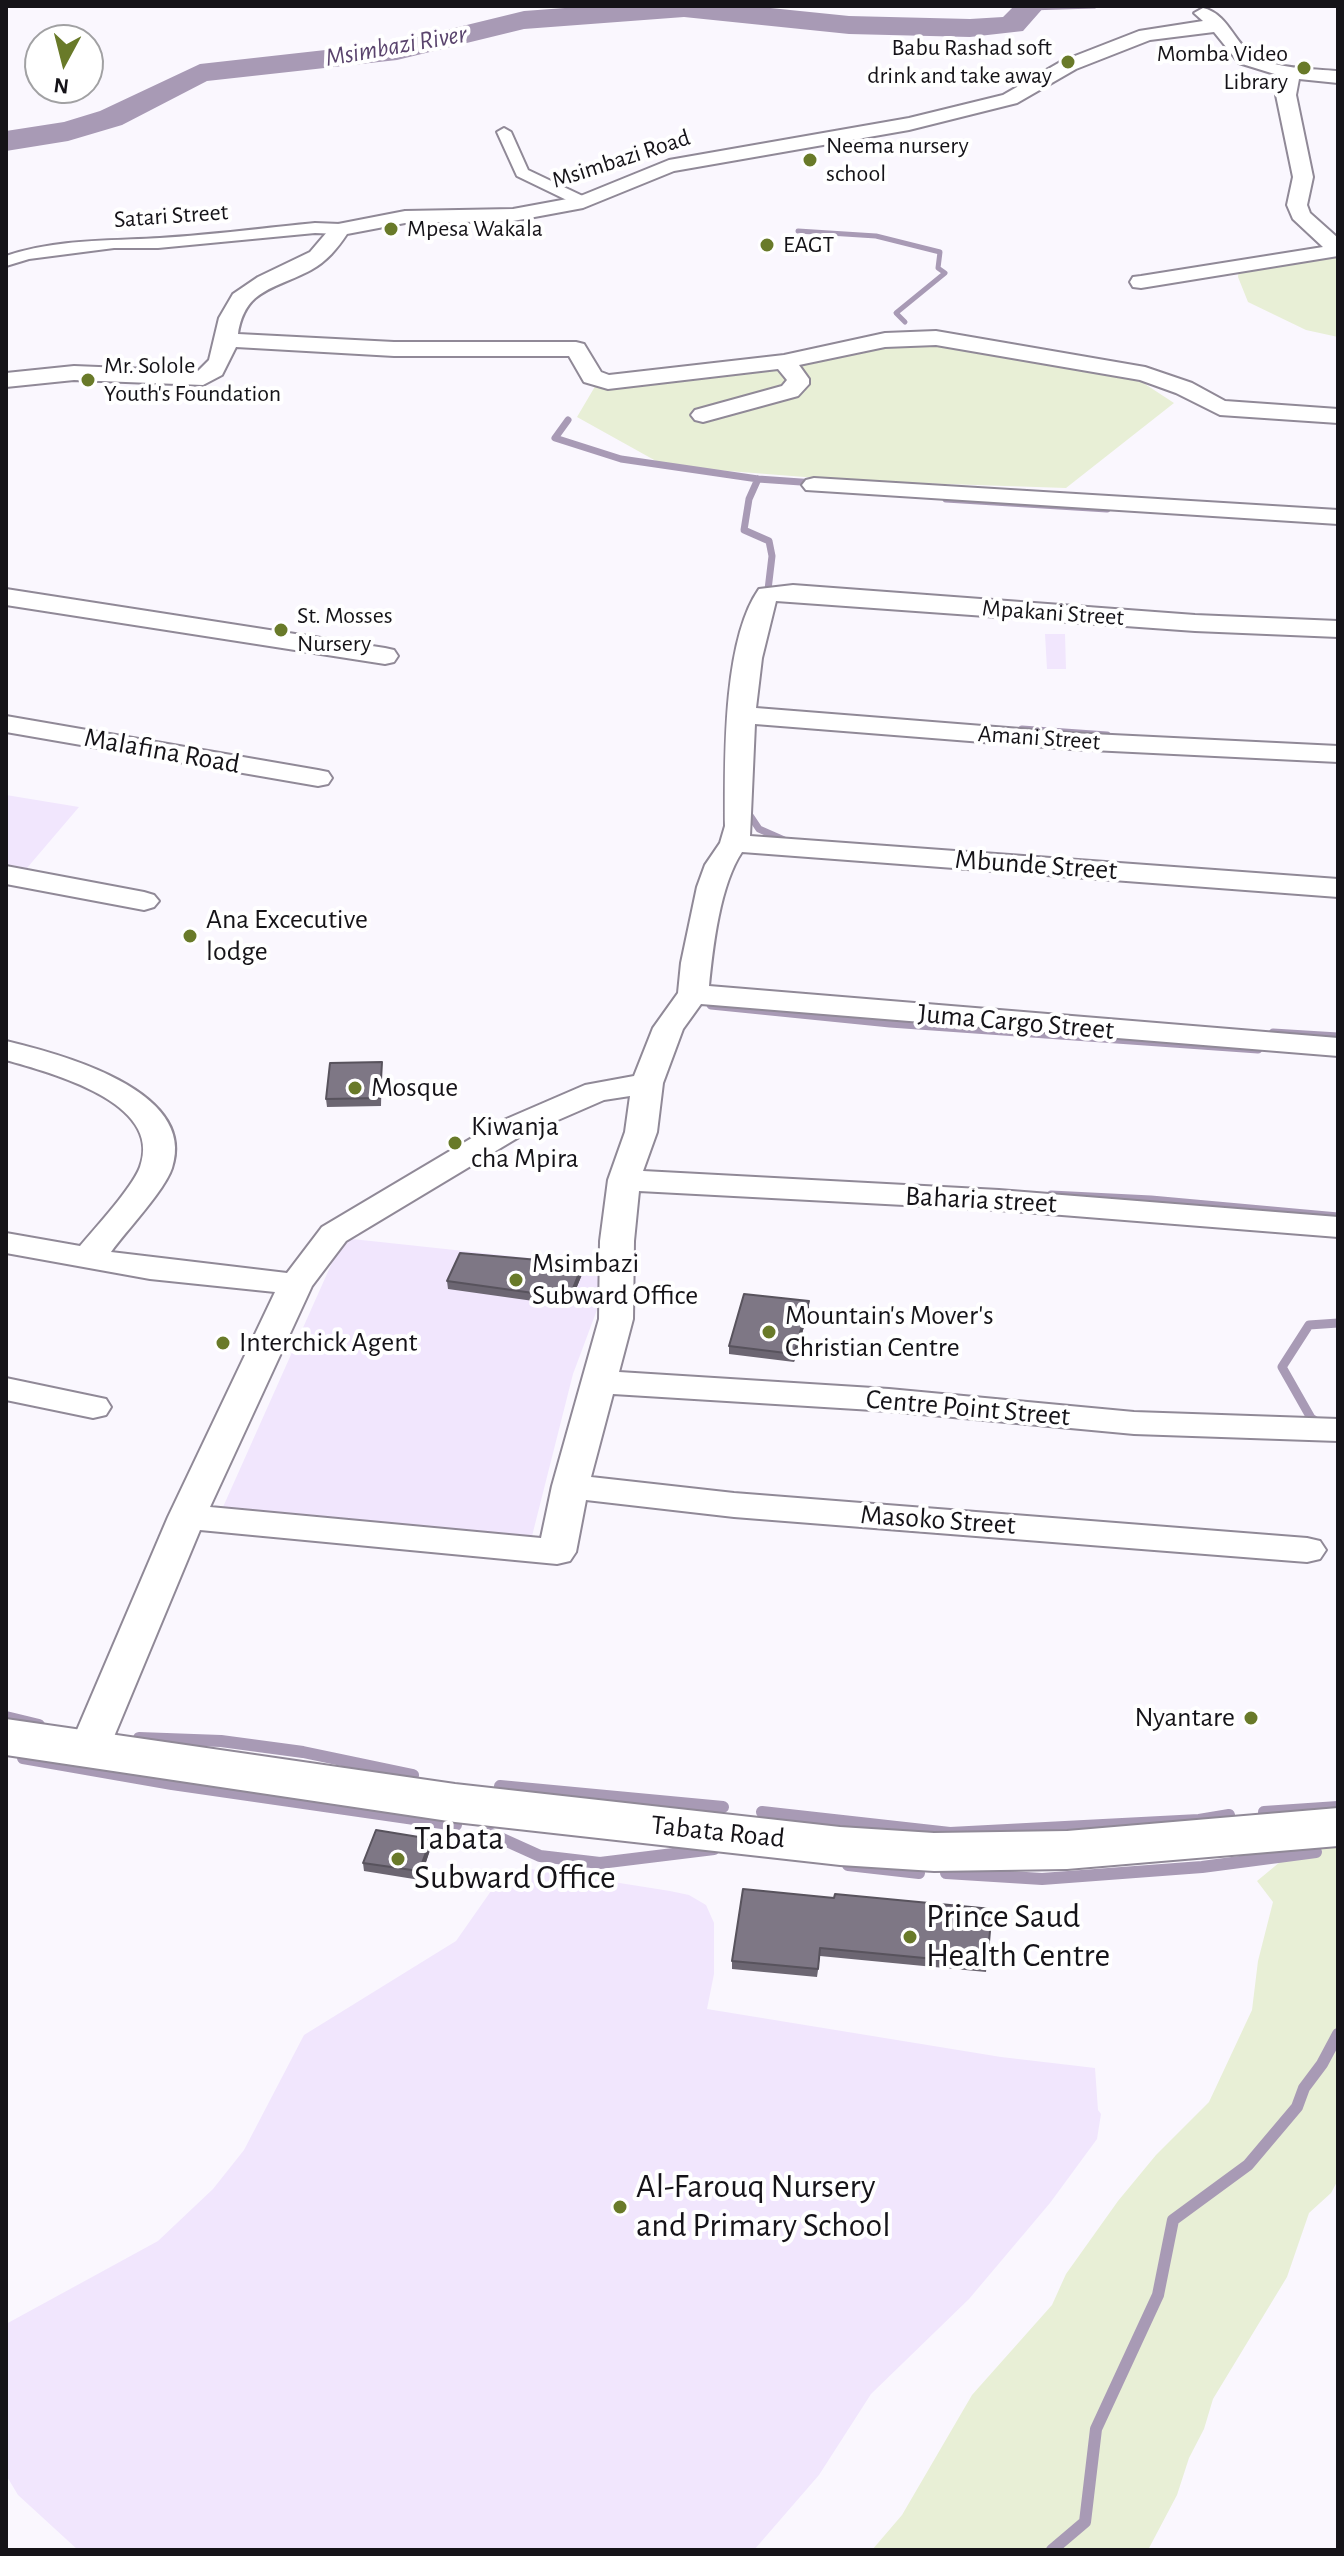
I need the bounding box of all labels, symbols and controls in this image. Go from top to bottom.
water label: Msimbazi River [323,18,469,74]
north arrow [24,24,104,104]
place label: Babu Rashad soft drink and take away [867,34,1052,90]
place label: Momba Video Library [1157,40,1288,96]
marker: Babu Rashad soft drink and take away [1059,53,1077,71]
marker: Momba Video Library [1295,59,1313,77]
text: N [52,74,70,98]
street label: Msimbazi Road [548,123,694,195]
place label: Neema nursery school [826,132,969,188]
marker: Neema nursery school [801,151,819,169]
street label: Satari Street [113,198,229,234]
place label: Mpesa Wakala [407,215,543,243]
marker: Mpesa Wakala [382,220,400,238]
place label: EAGT [783,231,834,259]
marker: EAGT [758,236,776,254]
place label: Mr. Solole Youth's Foundation [104,352,281,408]
marker: Mr. Solole Youth's Foundation [79,371,97,389]
street label: Mpakani Street [981,594,1125,632]
place label: St. Mosses Nursery [297,602,393,658]
marker: St. Mosses Nursery [272,621,290,639]
street label: Amani Street [977,719,1101,757]
street label: Malafina Road [82,721,242,781]
street label: Mbunde Street [954,843,1118,887]
place label: Ana Excecutive lodge [206,903,368,969]
marker: Ana Excecutive lodge [181,927,199,945]
street label: Juma Cargo Street [917,997,1115,1047]
place label: Mosque [371,1071,458,1105]
marker: Mosque [346,1079,364,1097]
place label: Kiwanja cha Mpira [471,1110,579,1176]
marker: Kiwanja cha Mpira [446,1134,464,1152]
street label: Baharia street [904,1179,1058,1221]
place label: Msimbazi Subward Office [532,1247,698,1313]
marker: Msimbazi Subward Office [507,1271,525,1289]
place label: Mountain's Mover's Christian Centre [785,1299,994,1365]
marker: Mountain's Mover's Christian Centre [760,1323,778,1341]
place label: Interchick Agent [239,1326,418,1360]
marker: Interchick Agent [214,1334,232,1352]
street label: Centre Point Street [865,1382,1071,1434]
street label: Masoko Street [859,1498,1017,1542]
place label: Nyantare [1135,1701,1235,1735]
marker: Nyantare [1242,1709,1260,1727]
street label: Tabata Road [649,1808,787,1856]
place label: Tabata Subward Office [414,1819,616,1898]
marker: Tabata Subward Office [389,1850,407,1868]
place label: Prince Saud Health Centre [926,1897,1110,1976]
marker: Prince Saud Health Centre [901,1928,919,1946]
place label: Al-Farouq Nursery and Primary School [636,2167,891,2246]
marker: Al-Farouq Nursery and Primary School [611,2198,629,2216]

